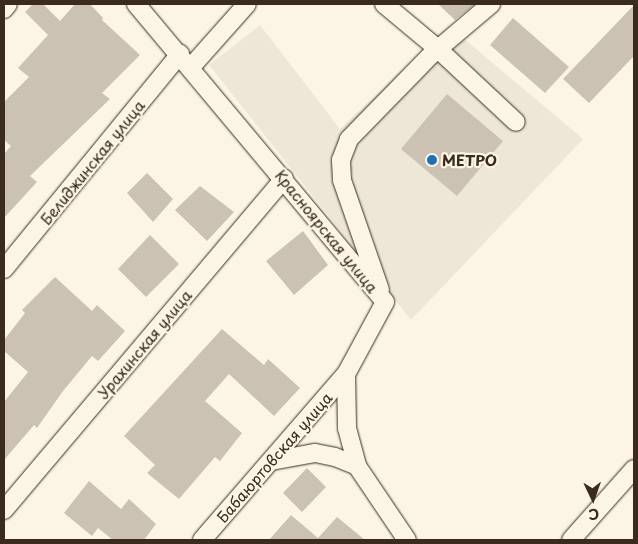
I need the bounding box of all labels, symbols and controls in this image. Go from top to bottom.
street label: Белиджинская улица [36,96,148,228]
place label: МЕТРО [442,151,497,169]
marker: МЕТРО [426,154,438,166]
street label: Красноярская улица [272,166,382,296]
street label: Урахинская улица [93,286,195,402]
street label: Бабаюртовская улица [212,388,336,526]
north arrow [568,474,618,524]
text: С [588,504,600,525]

